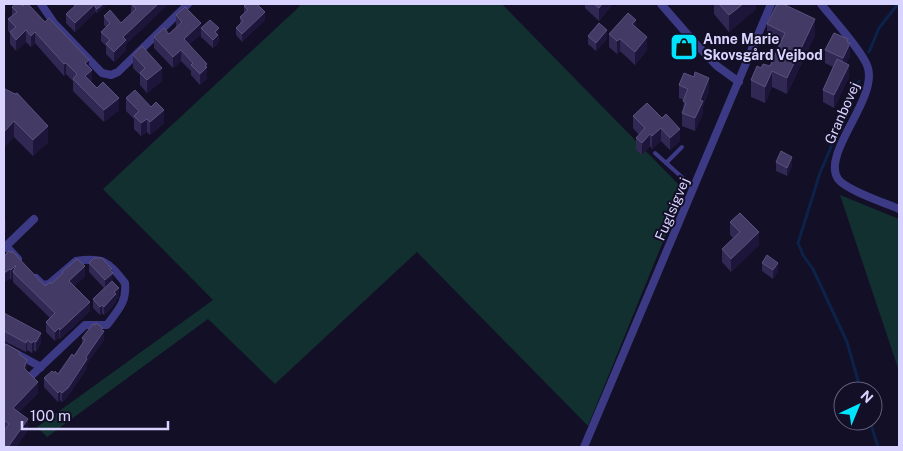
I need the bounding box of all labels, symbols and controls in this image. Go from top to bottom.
place label: Anne Marie Skovsgård Vejbod [703,31,823,63]
shop icon: Anne Marie Skovsgård Vejbod [669,32,699,62]
street label: Granbovej [821,80,863,146]
street label: Fuglsigvej [652,175,692,243]
north arrow [833,381,883,431]
text: N [858,387,877,406]
scale bar [22,398,169,430]
text: 100 m [30,407,71,424]

